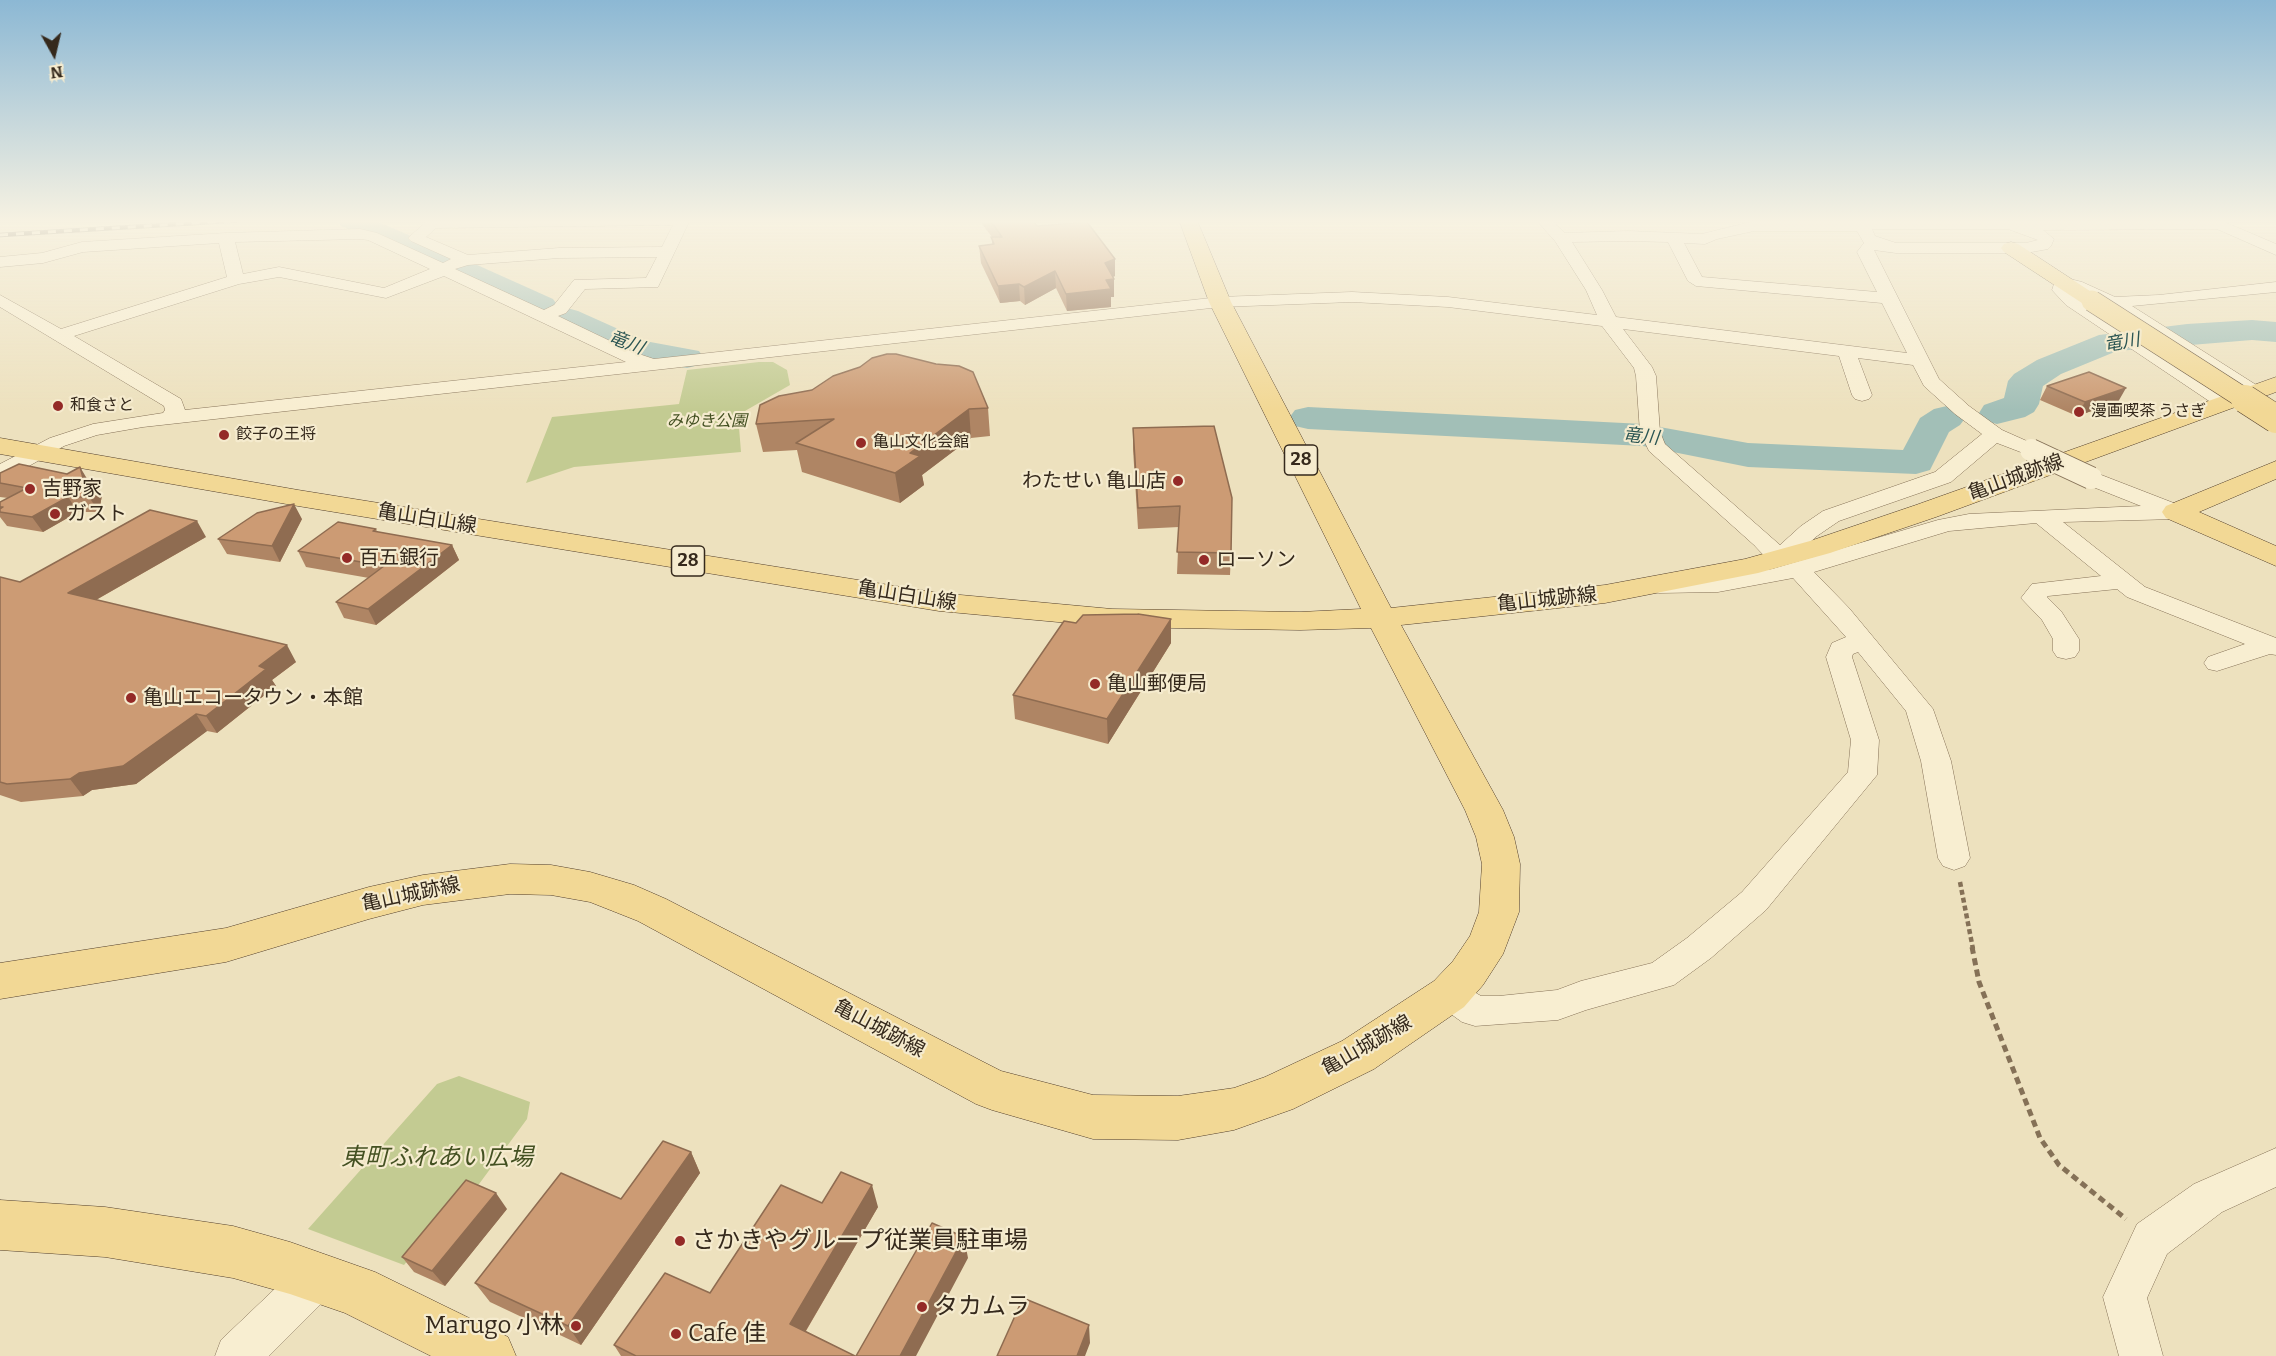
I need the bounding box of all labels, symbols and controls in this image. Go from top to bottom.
north arrow [24,24,84,84]
text: N [49,62,64,83]
water label: 竜川 [605,326,647,360]
water label: 竜川 [2102,329,2142,357]
place label: 和食さと [70,396,134,416]
marker: 和食さと [51,399,65,413]
place label: 漫画喫茶 うさぎ [2091,402,2206,422]
marker: 漫画喫茶 うさぎ [2072,405,2086,419]
park label: みゆき公園 [667,412,747,432]
water label: 竜川 [1622,424,1660,450]
place label: 餃子の王将 [236,425,316,445]
marker: 餃子の王将 [217,428,231,442]
place label: 亀山文化会館 [873,433,969,453]
marker: 亀山文化会館 [854,436,868,450]
road number: 28 [1284,445,1318,475]
street label: 亀山城跡線 [1965,450,2067,506]
place label: わたせい 亀山店 [1022,469,1166,493]
marker: わたせい 亀山店 [1171,474,1185,488]
place label: 吉野家 [42,477,102,501]
marker: 吉野家 [23,482,37,496]
street label: 亀山白山線 [376,499,478,539]
place label: ガスト [67,502,127,526]
marker: ガスト [48,507,62,521]
place label: 百五銀行 [359,546,439,570]
road number: 28 [672,546,704,576]
place label: ローソン [1216,548,1296,572]
marker: 百五銀行 [340,551,354,565]
marker: ローソン [1197,553,1211,567]
street label: 亀山白山線 [856,576,958,616]
street label: 亀山城跡線 [1496,583,1598,617]
place label: 亀山郵便局 [1107,672,1207,696]
marker: 亀山郵便局 [1088,677,1102,691]
place label: 亀山エコータウン・本館 [143,686,363,710]
marker: 亀山エコータウン・本館 [124,691,138,705]
street label: 亀山城跡線 [360,873,462,917]
street label: 亀山城跡線 [829,995,929,1063]
street label: 亀山城跡線 [1318,1011,1416,1081]
park label: 東町ふれあい広場 [341,1144,533,1172]
place label: さかきやグループ従業員駐車場 [692,1227,1028,1255]
marker: さかきやグループ従業員駐車場 [673,1234,687,1248]
place label: タカムラ [934,1293,1030,1321]
marker: タカムラ [915,1300,929,1314]
place label: Marugo 小林 [425,1312,564,1340]
marker: Marugo 小林 [569,1319,583,1333]
place label: Cafe 佳 [688,1320,766,1348]
marker: Cafe 佳 [669,1327,683,1341]

